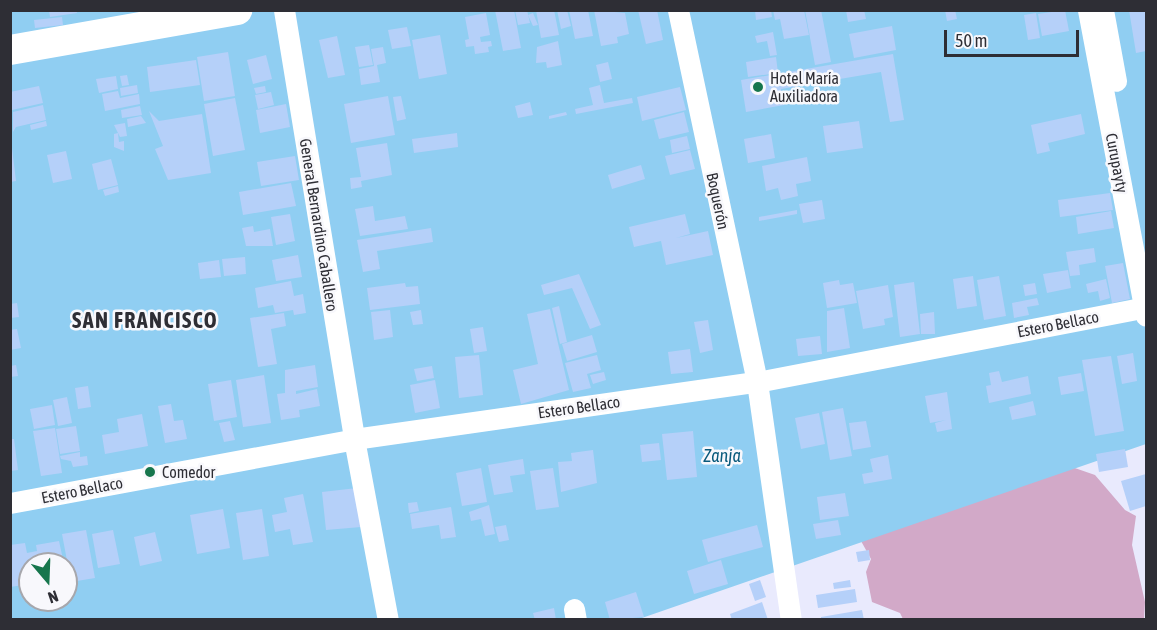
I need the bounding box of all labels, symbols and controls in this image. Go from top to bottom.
scale bar [947,18,1082,56]
text: 50 m [955,30,987,51]
place label: Hotel María Auxiliadora [770,68,839,106]
marker: Hotel María Auxiliadora [751,80,765,94]
street label: Curupayty [1102,132,1132,194]
street label: General Bernardino Caballero [296,137,342,313]
street label: Boquerón [703,171,733,231]
street label: Estero Bellaco [1016,307,1100,341]
district label: SAN FRANCISCO [72,308,218,334]
street label: Estero Bellaco [537,392,621,422]
water label: Zanja [703,445,741,467]
place label: Comedor [162,462,215,482]
marker: Comedor [143,465,157,479]
street label: Estero Bellaco [40,473,124,507]
north arrow [18,552,78,612]
text: N [46,587,61,607]

